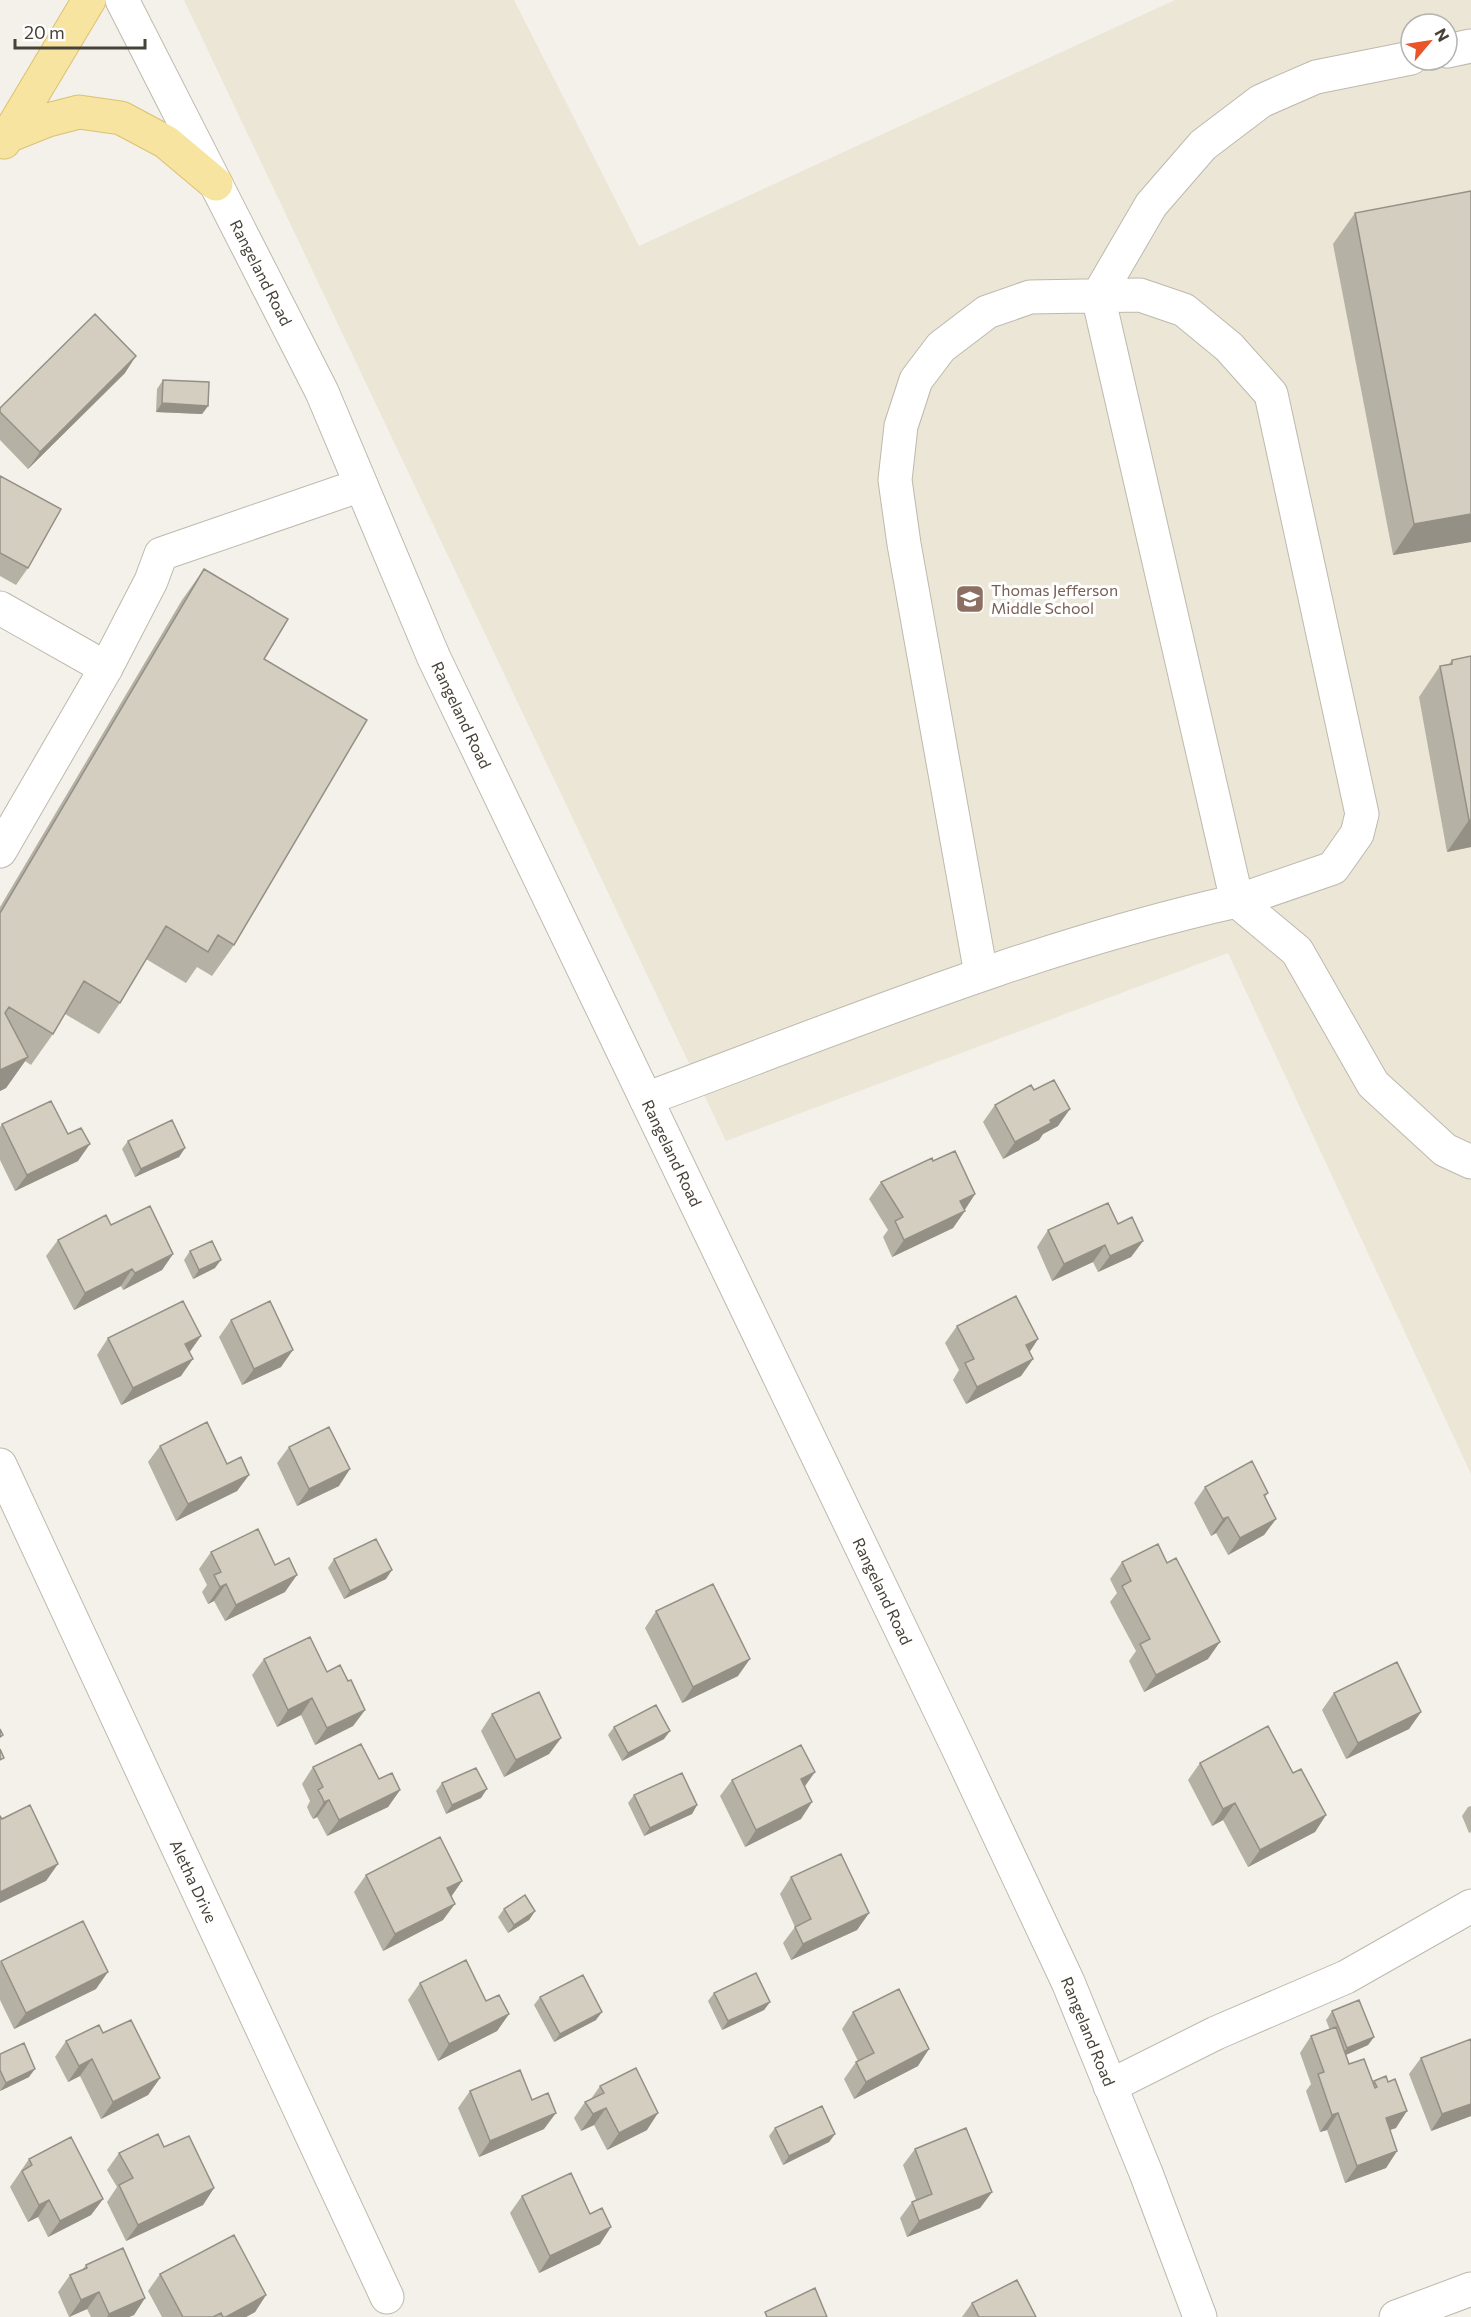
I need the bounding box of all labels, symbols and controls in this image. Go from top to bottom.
scale bar [15,12,146,50]
north arrow [1399,12,1459,72]
text: 20 m [24,21,65,43]
text: N [1431,25,1454,44]
street label: Rangeland Road [227,216,296,329]
place label: Thomas Jefferson Middle School [991,580,1118,617]
school or university icon: Thomas Jefferson Middle School [954,583,986,615]
street label: Rangeland Road [428,658,496,771]
street label: Rangeland Road [639,1096,706,1210]
street label: Rangeland Road [849,1534,917,1648]
street label: Aletha Drive [167,1836,221,1925]
street label: Rangeland Road [1058,1974,1119,2089]

